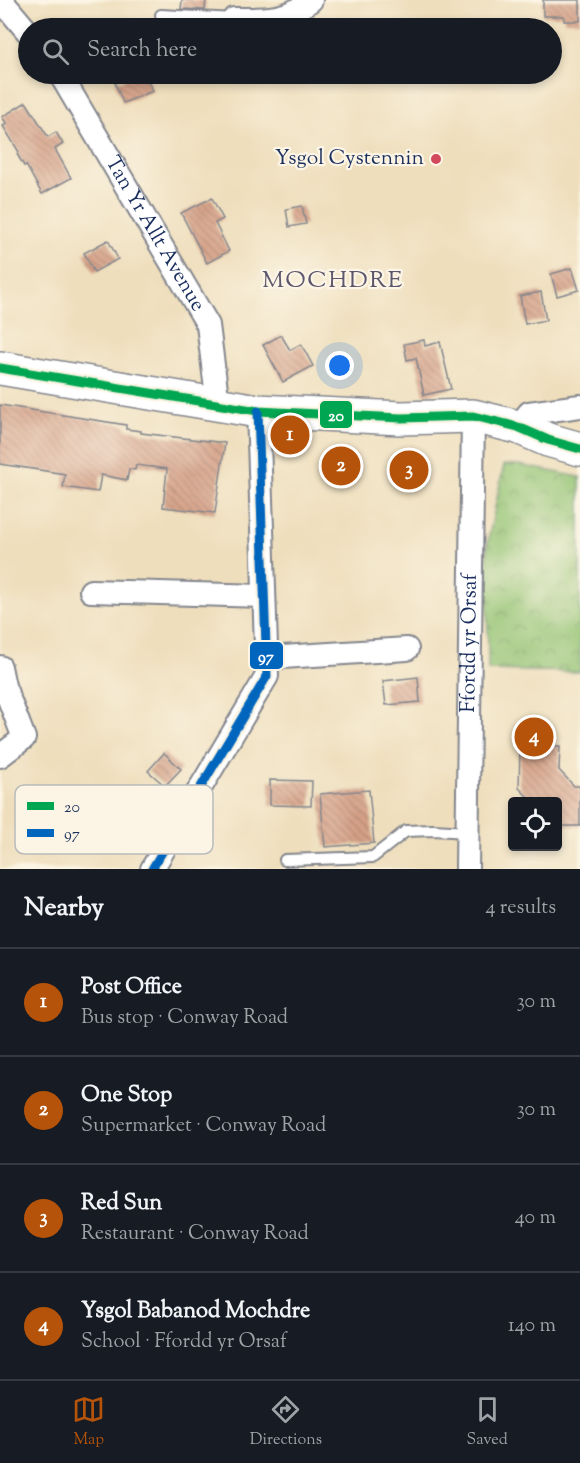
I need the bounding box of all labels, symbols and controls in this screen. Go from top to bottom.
search box [18,18,562,84]
icon: search [39,35,72,68]
text: Search here [87,35,197,67]
place label: Ysgol Cystennin [275,144,424,174]
street label: Tan Yr Allt Avenue [97,151,212,318]
marker: Ysgol Cystennin [429,152,443,166]
district label: MOCHDRE [262,264,404,298]
your location [325,351,354,380]
line badge: 20 [319,400,353,429]
text: 20 [328,406,345,429]
pin: 1 [270,412,310,458]
pin: 2 [322,444,360,488]
pin: 3 [390,448,428,492]
street label: Ffordd yr Orsaf [454,571,486,713]
line badge: 97 [249,641,284,670]
text: 97 [258,647,275,670]
pin: 4 [514,714,554,760]
legend [15,785,213,854]
text: 20 [64,797,80,820]
map controls [508,797,562,851]
button: locate [508,797,562,851]
text: 97 [64,824,80,847]
text: Nearby [24,890,104,927]
text: 4 results [485,894,556,923]
text: Post Office [81,972,182,1004]
text: 1 [40,988,47,1017]
text: 30 m [517,988,556,1017]
text: Bus stop · Conway Road [81,1004,288,1033]
text: One Stop [81,1080,172,1112]
text: 2 [39,1096,48,1125]
text: 30 m [517,1096,556,1125]
text: Supermarket · Conway Road [81,1112,326,1141]
text: Red Sun [81,1188,162,1220]
text: 3 [39,1204,48,1233]
text: 40 m [515,1204,556,1233]
text: Restaurant · Conway Road [81,1220,309,1249]
text: Ysgol Babanod Mochdre [81,1296,310,1328]
text: 4 [38,1312,49,1341]
text: 140 m [508,1312,556,1341]
text: School · Ffordd yr Orsaf [81,1328,287,1357]
tab: Map [72,1393,105,1452]
tab: Directions [250,1393,322,1452]
tab: Saved [467,1393,508,1452]

